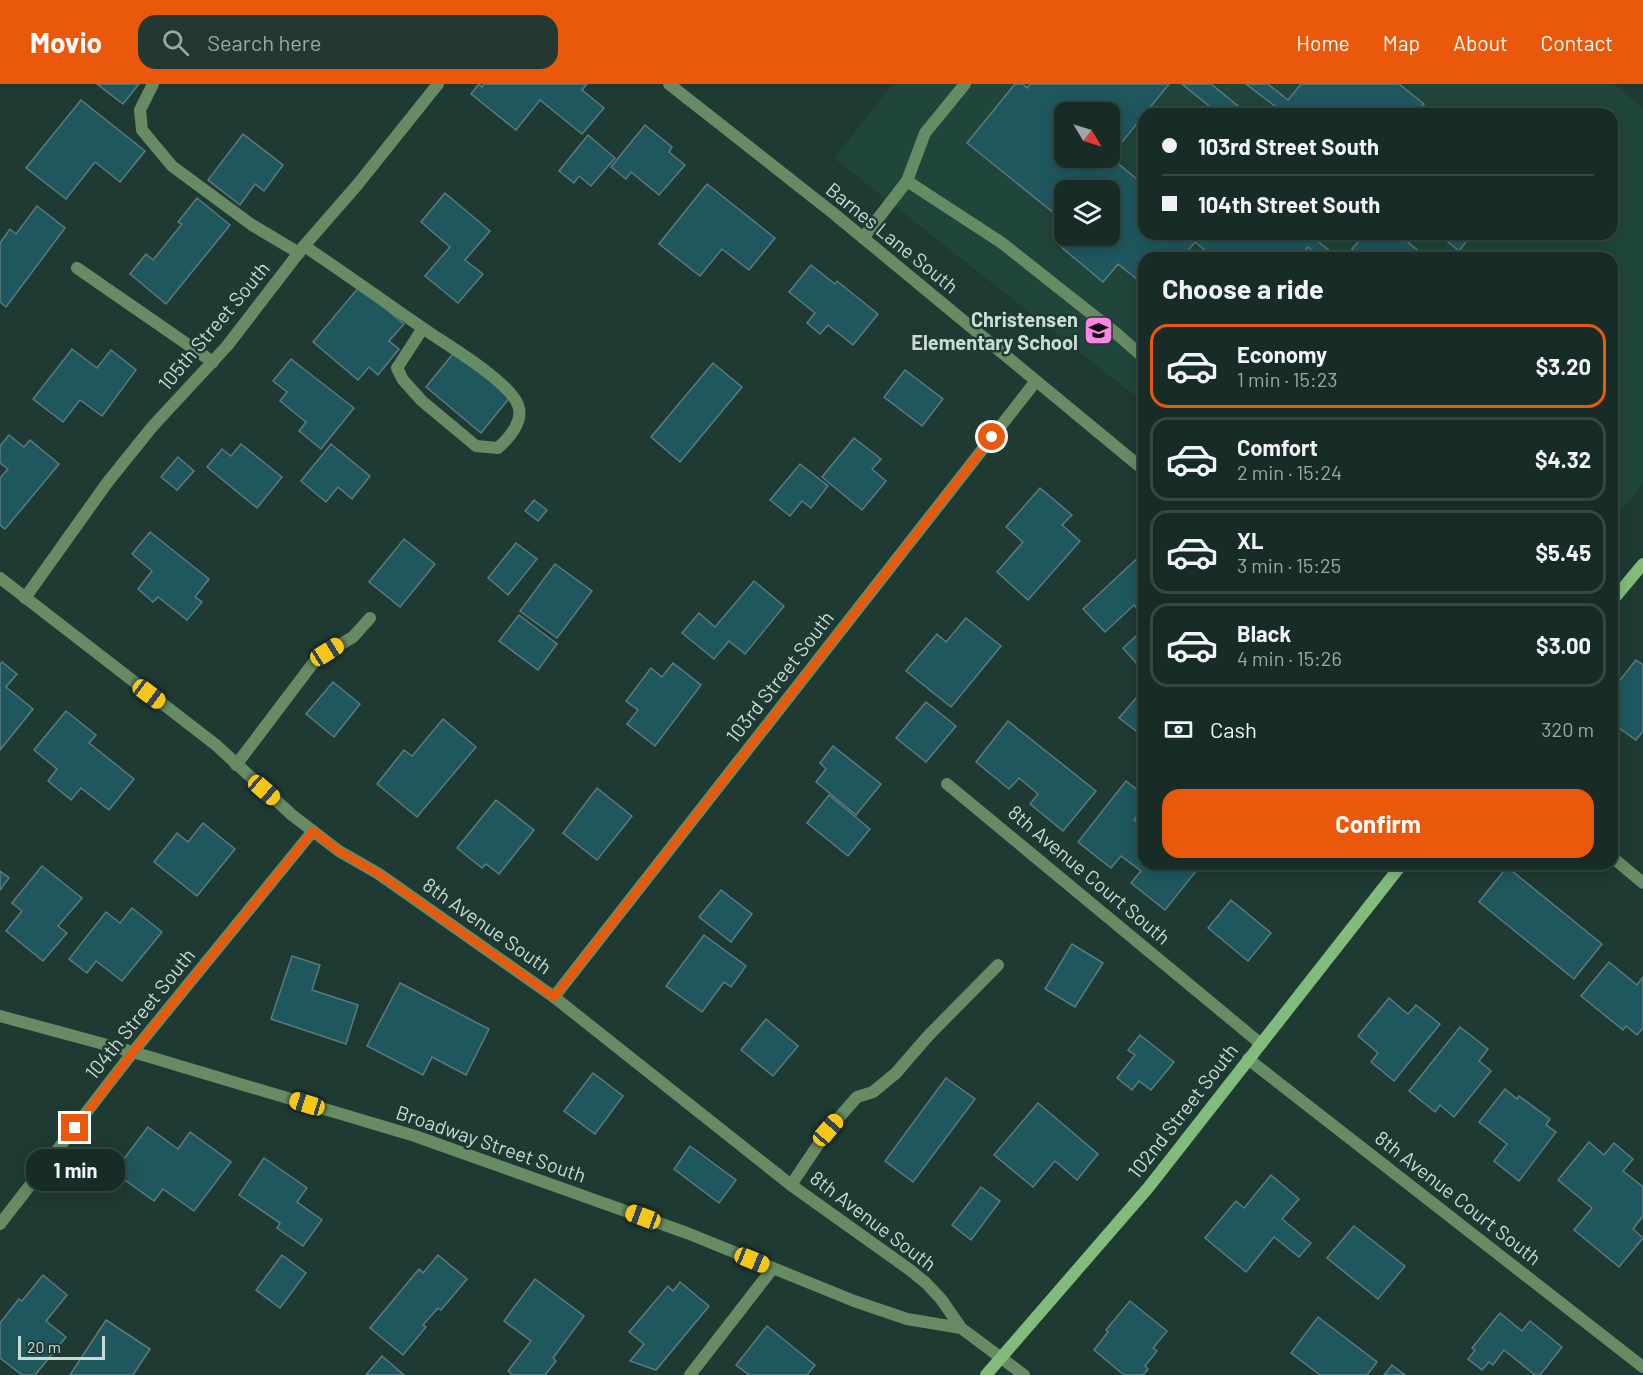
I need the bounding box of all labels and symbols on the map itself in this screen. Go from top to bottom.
north arrow [1054,102,1120,168]
street label: Barnes Lane South [822,177,963,298]
street label: 105th Street South [152,256,274,395]
place label: Christensen Elementary School [911,307,1078,354]
school or university icon: Christensen Elementary School [1083,315,1115,347]
route start [978,423,1005,450]
street label: 103rd Street South [720,606,838,747]
car [307,635,347,669]
car [129,676,169,712]
car [245,771,283,809]
street label: 8th Avenue Court South [1004,799,1175,949]
street label: 8th Avenue South [419,872,556,978]
street label: 104th Street South [79,943,199,1084]
street label: 102nd Street South [1122,1038,1242,1183]
car [287,1090,327,1118]
street label: Broadway Street South [393,1099,589,1187]
car [809,1111,847,1149]
route end [61,1114,88,1141]
street label: 8th Avenue Court South [1371,1125,1546,1269]
callout: 1 min [26,1149,124,1191]
street label: 8th Avenue South [806,1165,941,1275]
car [623,1202,663,1232]
car [732,1245,772,1275]
scale bar [18,1333,105,1360]

